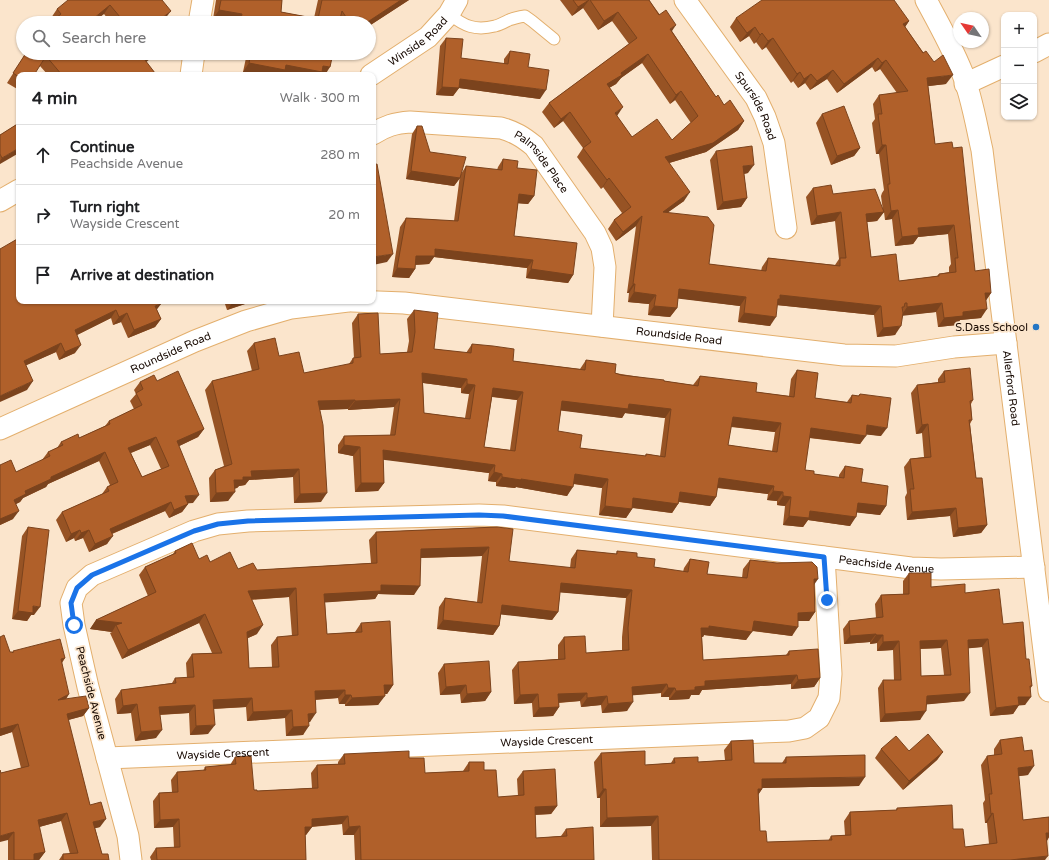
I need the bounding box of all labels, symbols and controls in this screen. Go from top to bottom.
north arrow [953,12,989,48]
map controls [1001,12,1037,120]
button: + [1001,12,1037,48]
street label: Winside Road [386,14,450,68]
search box [16,16,376,60]
icon: search [30,27,52,49]
text: Search here [62,29,146,47]
button: − [1001,48,1037,84]
street label: Spurside Road [732,69,779,142]
button: layers [1001,84,1037,120]
text: 4 min [32,88,77,109]
text: Walk · 300 m [280,90,360,106]
street label: Palmside Place [512,128,571,195]
text: Continue [70,138,134,156]
icon: ahead [32,144,54,166]
text: 280 m [320,147,360,163]
text: Peachside Avenue [70,156,183,172]
text: Turn right [70,198,140,216]
icon: right [32,204,54,226]
text: 20 m [328,207,360,223]
text: Wayside Crescent [70,216,180,232]
icon: arrive [32,264,54,286]
text: Arrive at destination [70,266,214,284]
place label: S.Dass School [955,321,1028,334]
marker: S.Dass School [1031,322,1041,332]
street label: Roundside Road [635,324,723,347]
street label: Roundside Road [128,329,213,376]
street label: Allerford Road [1000,349,1023,427]
street label: Peachside Avenue [838,552,934,575]
route end [818,591,836,609]
route start [65,616,83,634]
street label: Peachside Avenue [73,645,109,741]
street label: Wayside Crescent [500,732,593,749]
street label: Wayside Crescent [176,745,270,762]

